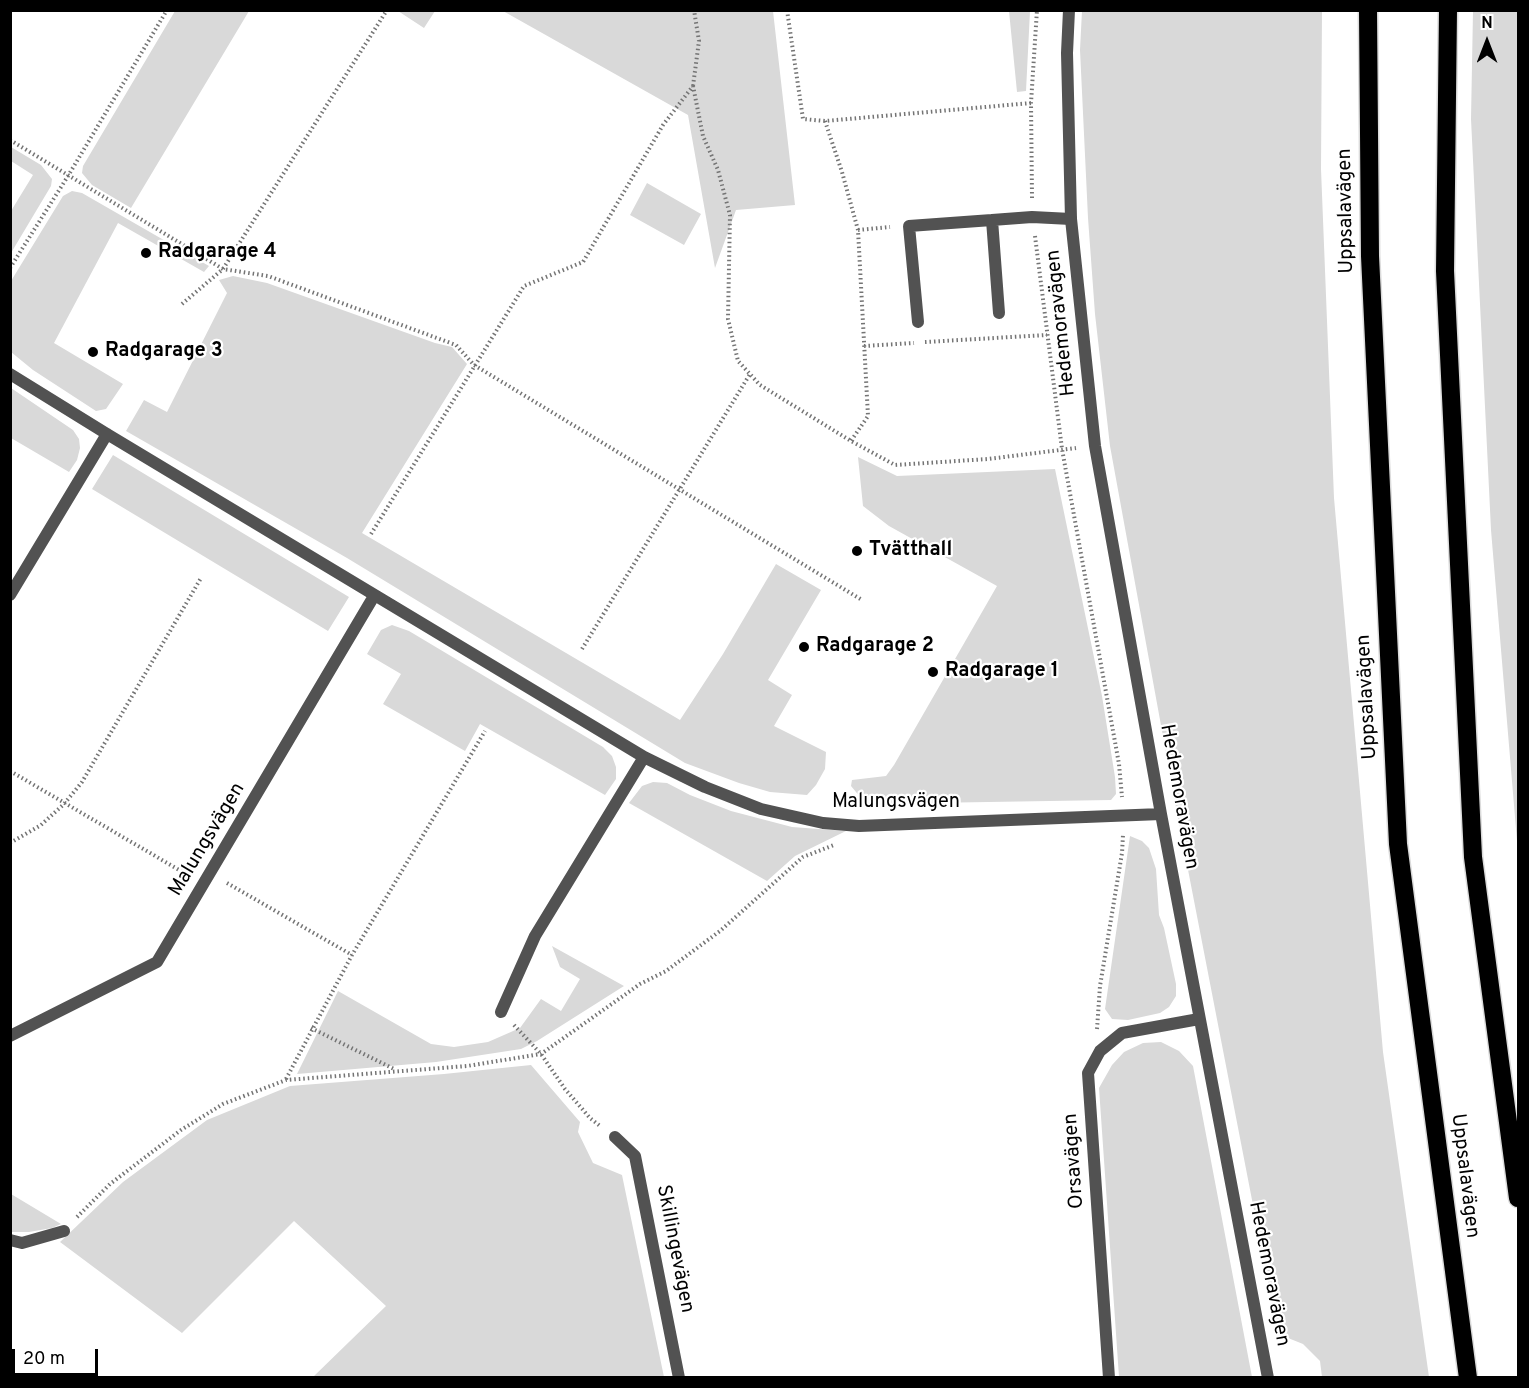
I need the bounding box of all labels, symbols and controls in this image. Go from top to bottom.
north arrow [1457,12,1517,72]
text: N [1481,14,1493,34]
street label: Uppsalavägen [1334,148,1360,274]
place label: Radgarage 4 [158,241,277,265]
marker: Radgarage 4 [139,246,153,260]
street label: Hedemoravägen [1042,249,1082,397]
place label: Radgarage 3 [105,340,223,364]
marker: Radgarage 3 [86,345,100,359]
place label: Tvätthall [869,539,952,563]
marker: Tvätthall [850,544,864,558]
street label: Uppsalavägen [1353,634,1383,760]
place label: Radgarage 2 [816,635,934,659]
marker: Radgarage 2 [797,640,811,654]
place label: Radgarage 1 [945,660,1059,684]
marker: Radgarage 1 [926,665,940,679]
street label: Hedemoravägen [1153,722,1203,872]
street label: Malungsvägen [165,779,251,901]
street label: Malungsvägen [832,791,960,815]
street label: Orsavägen [1060,1112,1090,1210]
street label: Uppsalavägen [1444,1112,1484,1240]
street label: Skillingevägen [650,1183,698,1315]
street label: Hedemoravägen [1242,1199,1294,1349]
scale bar [15,1337,100,1375]
text: 20 m [23,1348,65,1371]

